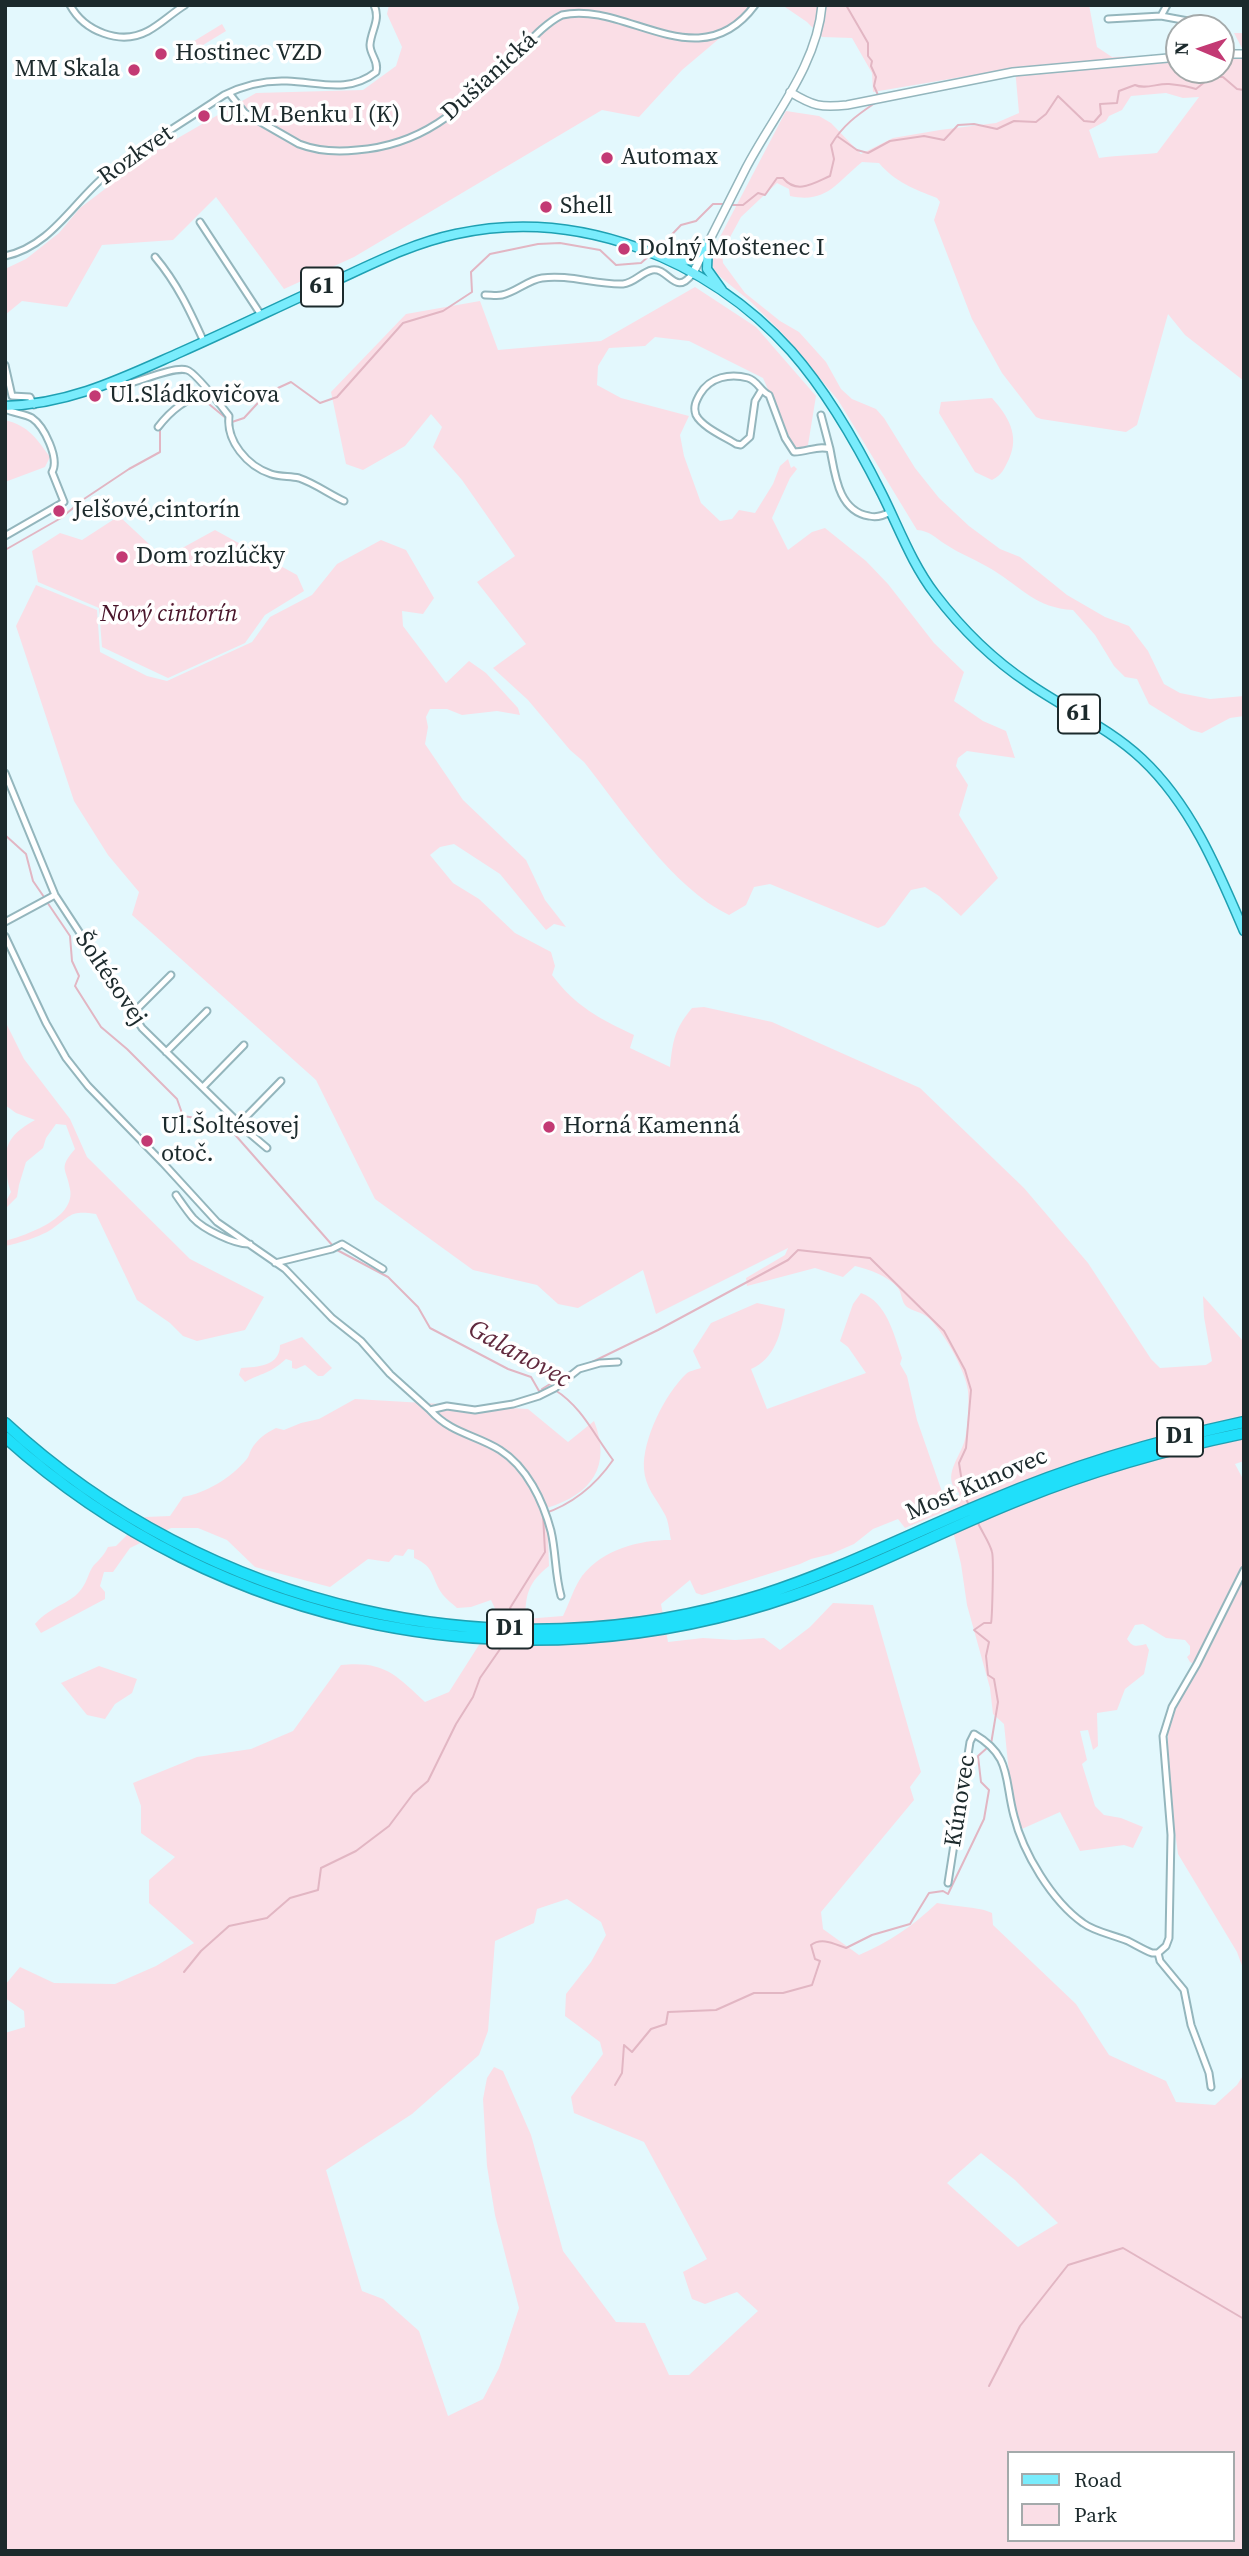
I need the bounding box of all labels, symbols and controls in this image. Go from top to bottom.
north arrow [1165,14,1235,84]
street label: Dušianická [436,26,544,128]
place label: Hostinec VZD [175,40,322,68]
text: N [1168,41,1194,56]
marker: Hostinec VZD [153,46,169,62]
place label: MM Skala [15,56,120,84]
marker: MM Skala [126,62,142,78]
place label: Ul.M.Benku I (K) [218,102,400,130]
marker: Ul.M.Benku I (K) [196,108,212,124]
street label: Rozkvet [93,120,179,192]
place label: Automax [621,144,718,172]
marker: Automax [599,150,615,166]
place label: Shell [560,193,613,221]
marker: Shell [538,199,554,215]
place label: Dolný Moštenec I [638,235,825,263]
marker: Dolný Moštenec I [616,241,632,257]
road number: 61 [301,268,343,306]
place label: Ul.Sládkovičova [109,382,280,410]
marker: Ul.Sládkovičova [87,388,103,404]
place label: Jelšové,cintorín [73,497,240,525]
marker: Jelšové,cintorín [51,503,67,519]
place label: Dom rozlúčky [136,543,285,571]
marker: Dom rozlúčky [114,549,130,565]
park label: Nový cintorín [100,601,238,629]
road number: 61 [1058,694,1100,734]
street label: Šoltésovej [68,927,152,1031]
place label: Ul.Šoltésovej otoč. [161,1113,299,1169]
place label: Horná Kamenná [563,1113,740,1141]
marker: Horná Kamenná [541,1119,557,1135]
marker: Ul.Šoltésovej otoč. [139,1133,155,1149]
water label: Galanovec [462,1314,576,1396]
road number: D1 [1157,1418,1203,1456]
street label: Most Kunovec [902,1442,1052,1528]
road number: D1 [487,1610,533,1648]
street label: Kúnovec [940,1753,982,1849]
legend [1007,2451,1235,2542]
text: Road [1074,2465,1122,2494]
text: Park [1074,2500,1117,2529]

